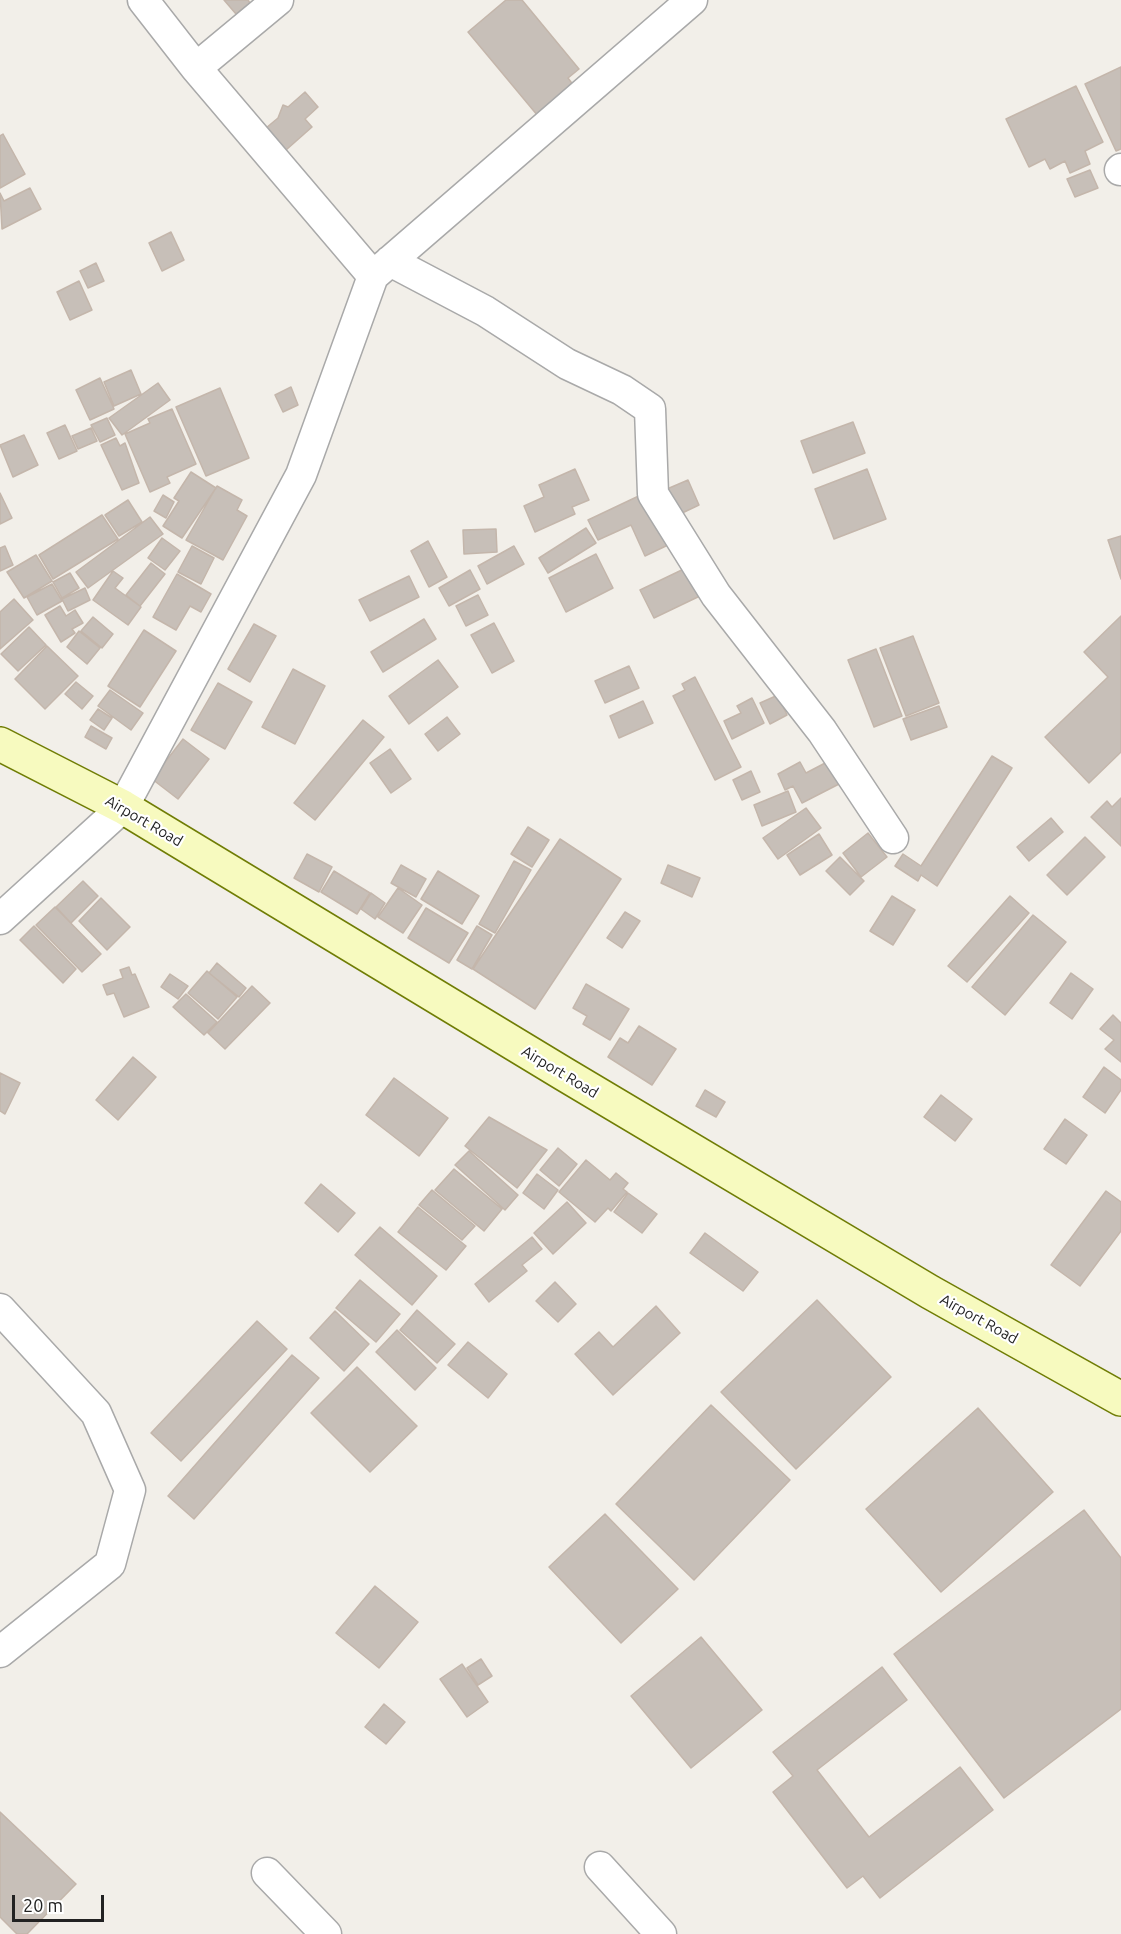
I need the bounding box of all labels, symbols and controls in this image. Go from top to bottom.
street label: Airport Road [102,792,186,850]
street label: Airport Road [518,1042,602,1102]
street label: Airport Road [937,1290,1021,1348]
scale bar [15,1883,106,1921]
text: 20 m [23,1895,63,1915]

